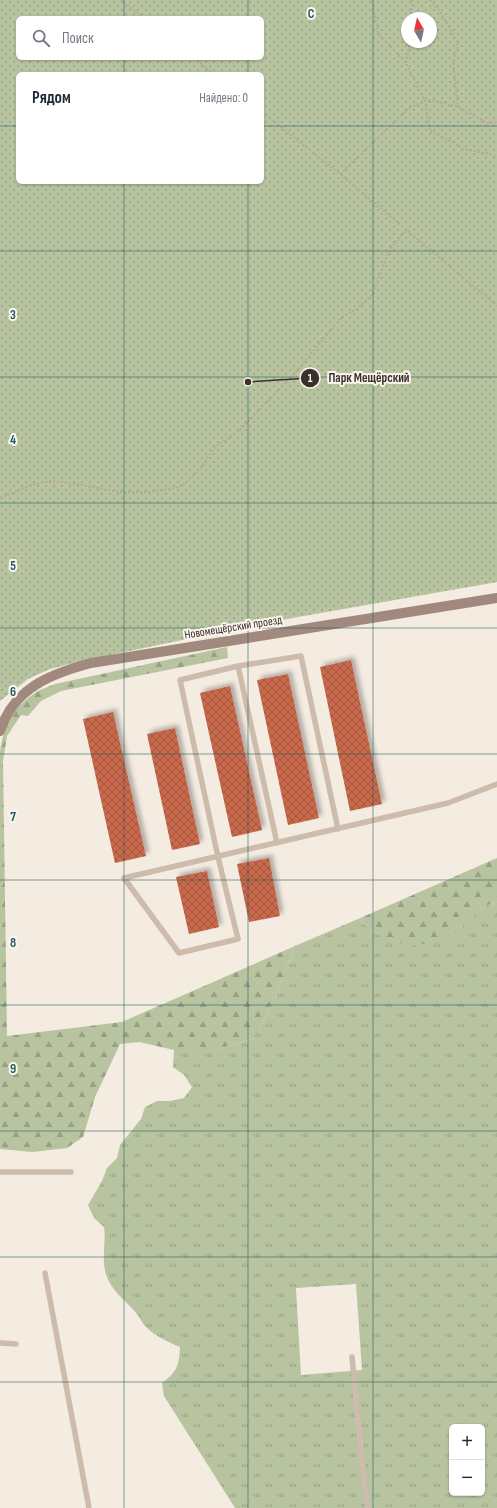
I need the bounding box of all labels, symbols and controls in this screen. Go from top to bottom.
text: C [308,6,315,22]
north arrow [401,12,437,48]
search box [16,16,264,60]
icon: search [30,27,52,49]
text: Поиск [62,29,94,48]
text: Рядом [32,88,71,108]
text: Найдено: 0 [199,90,248,106]
text: 3 [10,307,16,323]
callout: Парк Мещёрский [300,365,417,390]
text: Парк Мещёрский [328,370,410,386]
text: 1 [308,371,313,386]
text: 4 [10,432,16,448]
text: 5 [10,558,16,574]
street label: Новомещёрский проезд [183,612,283,643]
text: 6 [10,684,16,700]
text: 7 [10,809,16,825]
text: 8 [10,935,16,951]
text: 9 [10,1061,16,1077]
map controls [449,1424,485,1496]
button: + [449,1424,485,1460]
button: − [449,1460,485,1496]

